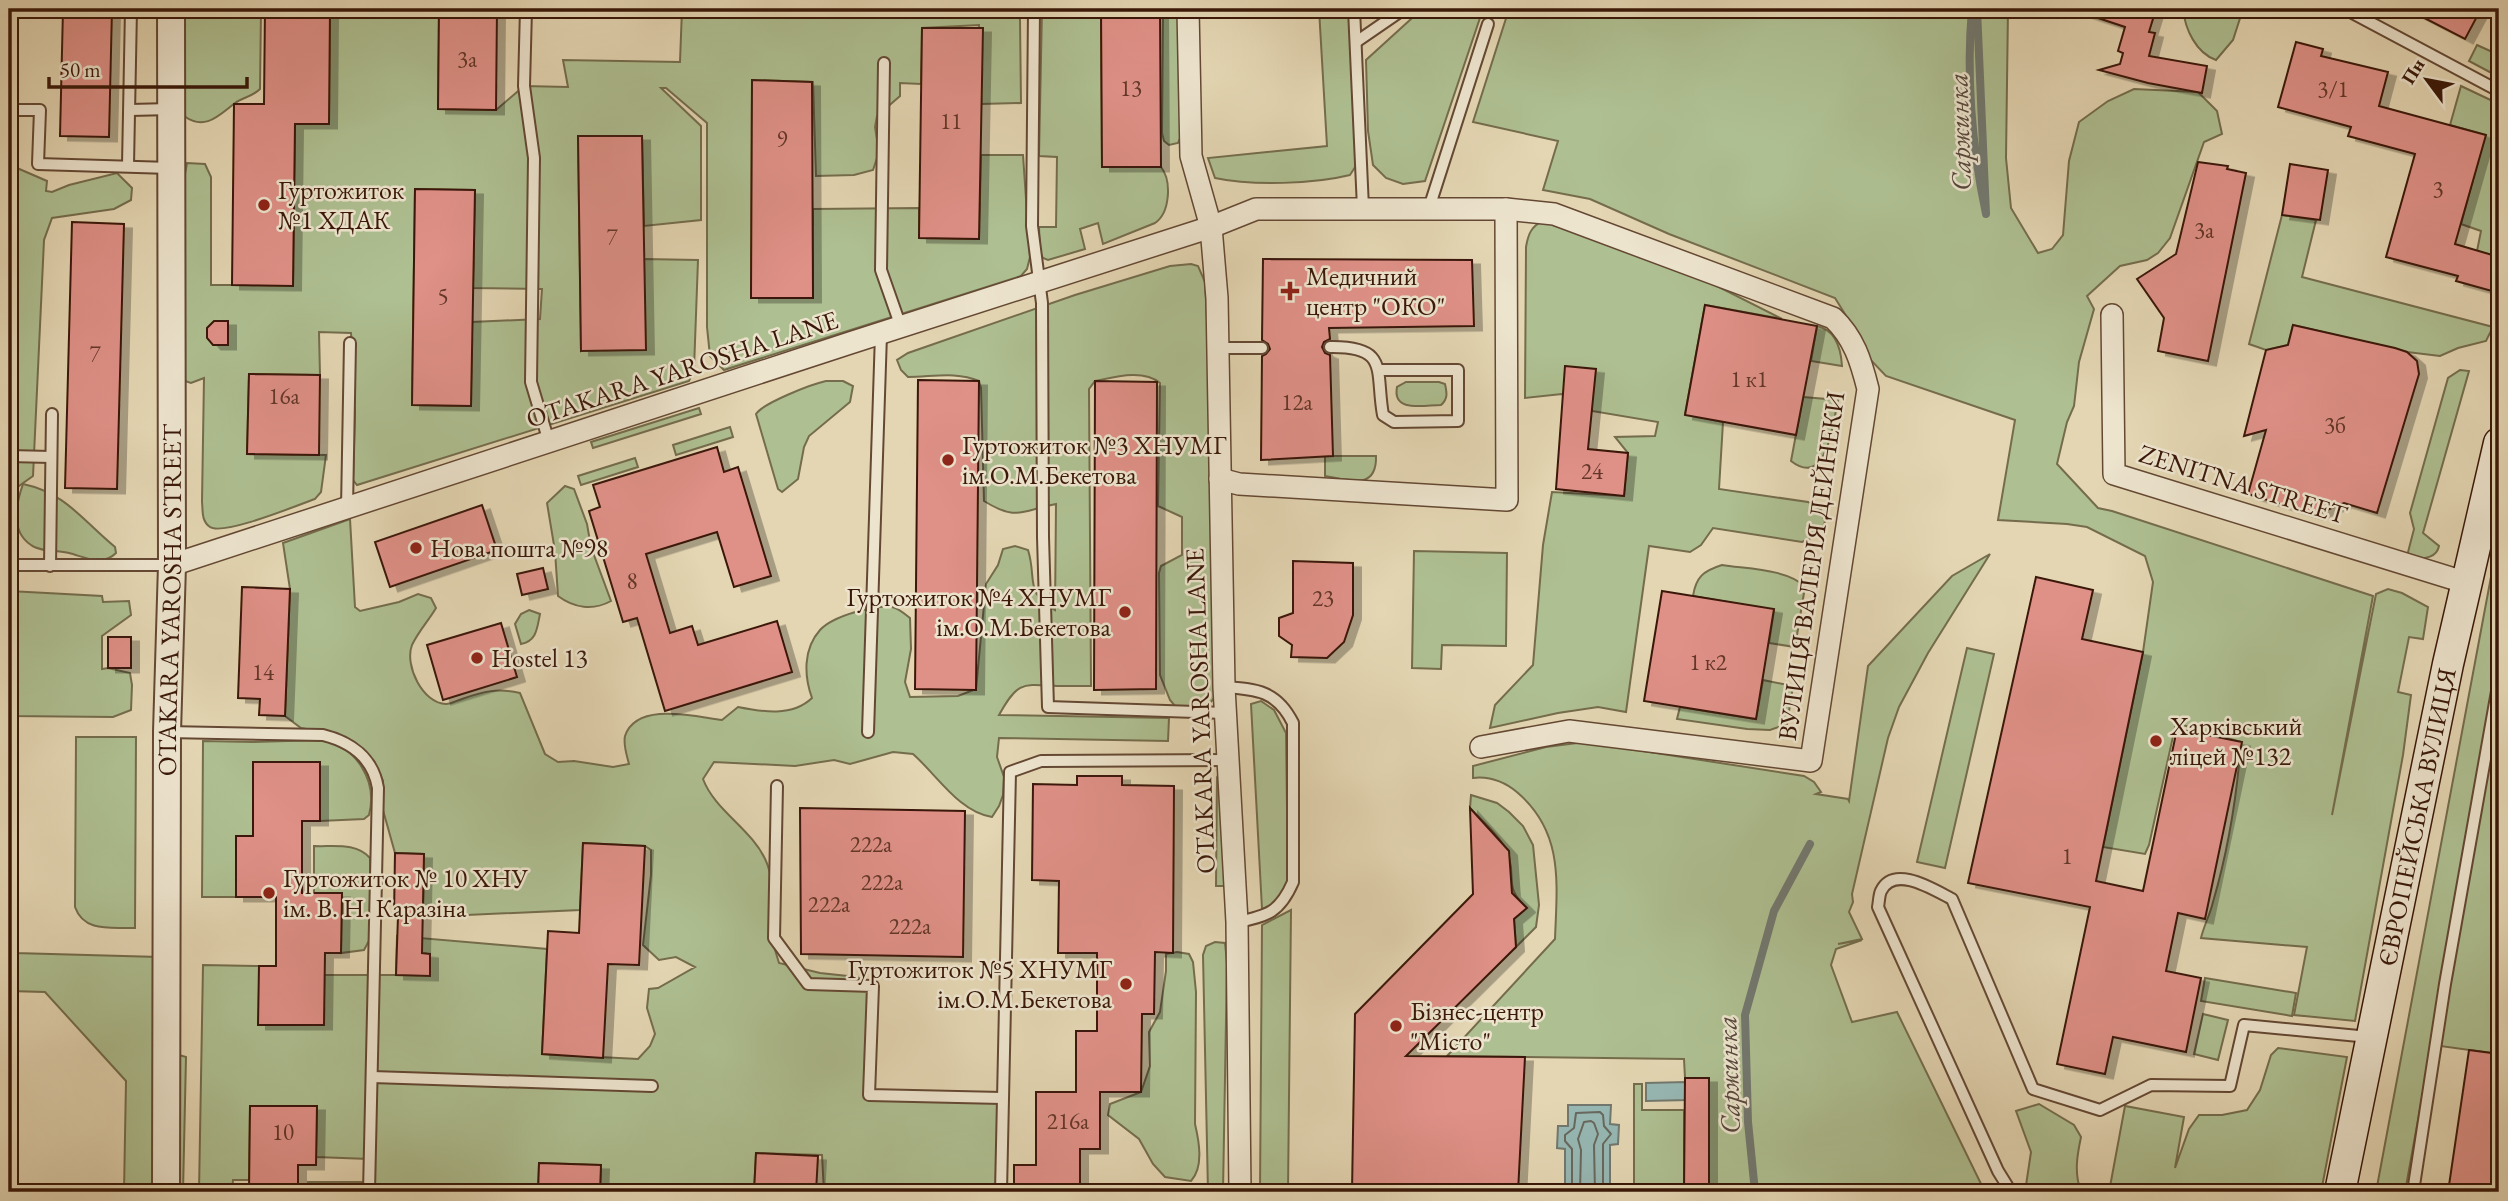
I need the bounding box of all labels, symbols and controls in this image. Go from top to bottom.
house number: 3а [457,44,478,74]
scale bar [49,46,247,90]
north arrow [2392,46,2462,116]
text: Пн [2396,54,2431,89]
text: 50 m [60,56,101,83]
water label: Саржинка [1939,72,1979,192]
house number: 13 [1120,73,1142,103]
house number: 3/1 [2317,74,2349,104]
house number: 11 [940,106,962,136]
house number: 9 [776,124,788,154]
place label: Гуртожиток №1 ХДАК [278,173,405,237]
house number: 3 [2432,174,2444,204]
marker: Гуртожиток №1 ХДАК [256,197,272,213]
house number: 3а [2194,215,2215,245]
house number: 7 [606,222,618,252]
place label: Медичний центр "ОКО" [1306,259,1445,323]
house number: 5 [437,281,449,311]
marker: Медичний центр "ОКО" [1280,281,1300,301]
street label: OTAKARA YAROSHA LANE [522,302,843,436]
house number: 7 [89,339,101,369]
house number: 1 к1 [1730,364,1768,394]
house number: 16а [268,381,300,411]
house number: 12а [1281,387,1313,417]
street label: ВУЛИЦЯ ВАЛЕРІЯ ДЕЙНЕКИ [1770,389,1852,743]
house number: 3б [2324,410,2346,440]
street label: OTAKARA YAROSHA STREET [150,423,189,776]
place label: Гуртожиток №3 ХНУМГ ім.О.М.Бекетова [962,428,1227,492]
street label: ZENITNA STREET [2135,436,2352,532]
marker: Гуртожиток №3 ХНУМГ ім.О.М.Бекетова [940,452,956,468]
house number: 24 [1581,456,1604,486]
place label: Нова пошта №98 [430,531,608,565]
marker: Нова пошта №98 [408,540,424,556]
street label: OTAKARA YAROSHA LANE [1177,547,1223,874]
house number: 8 [626,566,638,596]
place label: Гуртожиток №4 ХНУМГ ім.О.М.Бекетова [846,580,1112,644]
house number: 23 [1312,583,1334,613]
marker: Гуртожиток №4 ХНУМГ ім.О.М.Бекетова [1117,604,1133,620]
place label: Hostel 13 [491,641,588,675]
house number: 1 к2 [1689,647,1727,677]
marker: Hostel 13 [469,650,485,666]
house number: 14 [252,657,275,687]
street label: ЄВРОПЕЙСЬКА ВУЛИЦЯ [2370,665,2464,969]
place label: Харківський ліцей №132 [2169,709,2303,773]
marker: Харківський ліцей №132 [2148,733,2164,749]
house number: 222а [850,829,893,859]
house number: 1 [2061,841,2073,871]
place label: Гуртожиток № 10 ХНУ ім. В. Н. Каразіна [283,861,529,925]
house number: 222а [861,867,904,897]
marker: Гуртожиток № 10 ХНУ ім. В. Н. Каразіна [261,885,277,901]
house number: 222а [808,889,851,919]
house number: 222а [889,911,932,941]
place label: Гуртожиток №5 ХНУМГ ім.О.М.Бекетова [847,952,1113,1016]
marker: Гуртожиток №5 ХНУМГ ім.О.М.Бекетова [1118,976,1134,992]
place label: Бізнес-центр "Місто" [1410,994,1544,1058]
water label: Саржинка [1708,1015,1748,1135]
marker: Бізнес-центр "Місто" [1388,1018,1404,1034]
house number: 216а [1047,1106,1090,1136]
house number: 10 [272,1117,294,1147]

